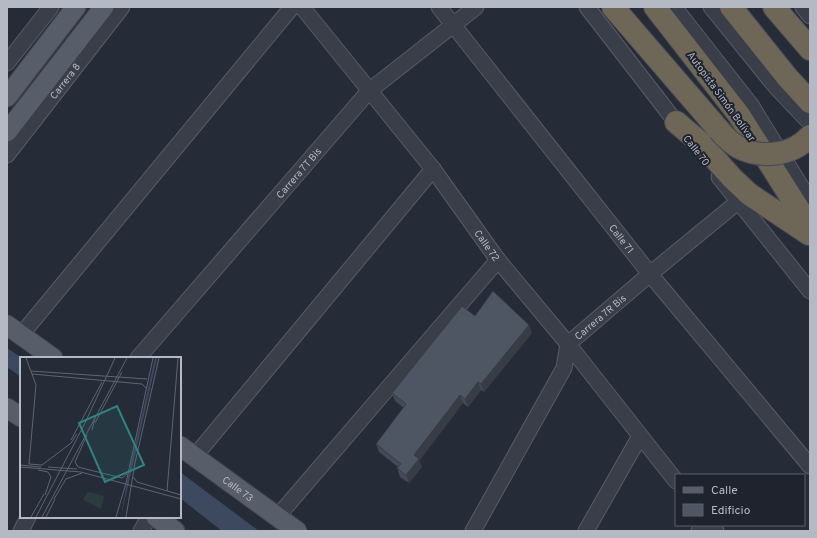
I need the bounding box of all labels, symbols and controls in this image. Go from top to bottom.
street label: Autopista Simón Bolívar [684,49,758,144]
street label: Carrera 8 [48,61,84,102]
street label: Calle 70 [680,133,712,169]
street label: Carrera 7T Bis [274,145,325,202]
street label: Calle 71 [605,222,636,257]
street label: Calle 72 [471,228,502,264]
street label: Carrera 7R Bis [572,292,630,344]
inset map [20,357,181,518]
street label: Calle 73 [219,474,256,505]
legend [675,474,805,526]
text: Calle [711,483,738,499]
text: Edificio [711,503,751,519]

